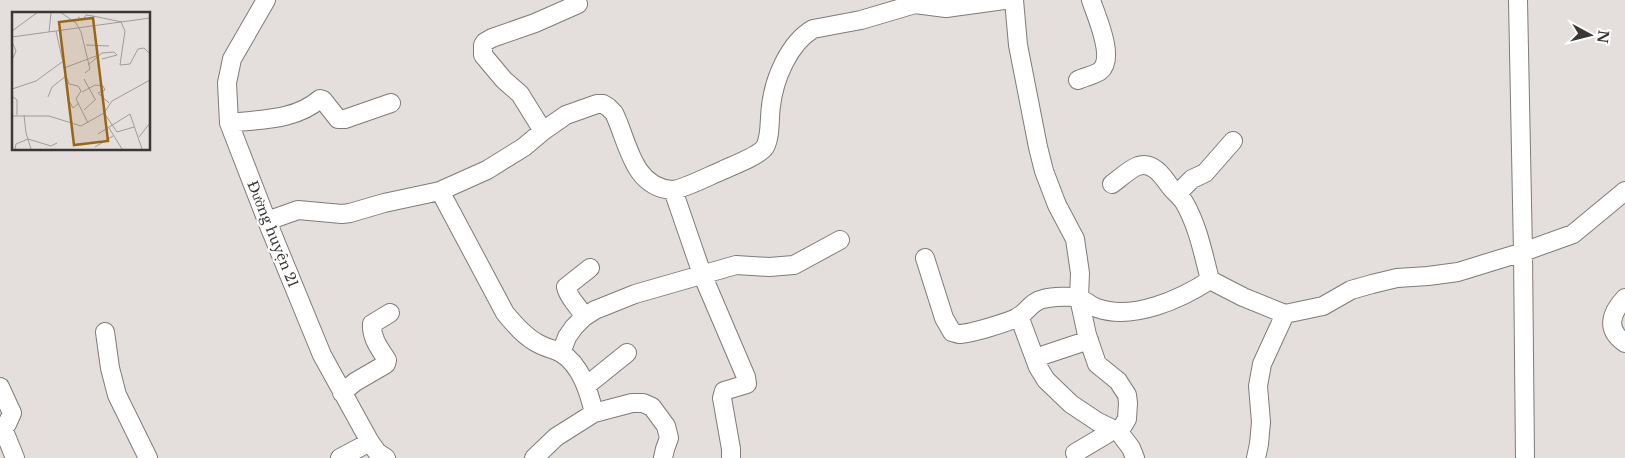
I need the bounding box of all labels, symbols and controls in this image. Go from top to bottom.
north arrow [1565,10,1615,60]
inset map [12,12,150,150]
text: N [1593,29,1613,44]
street label: Đường huyện 21 [243,178,303,290]

